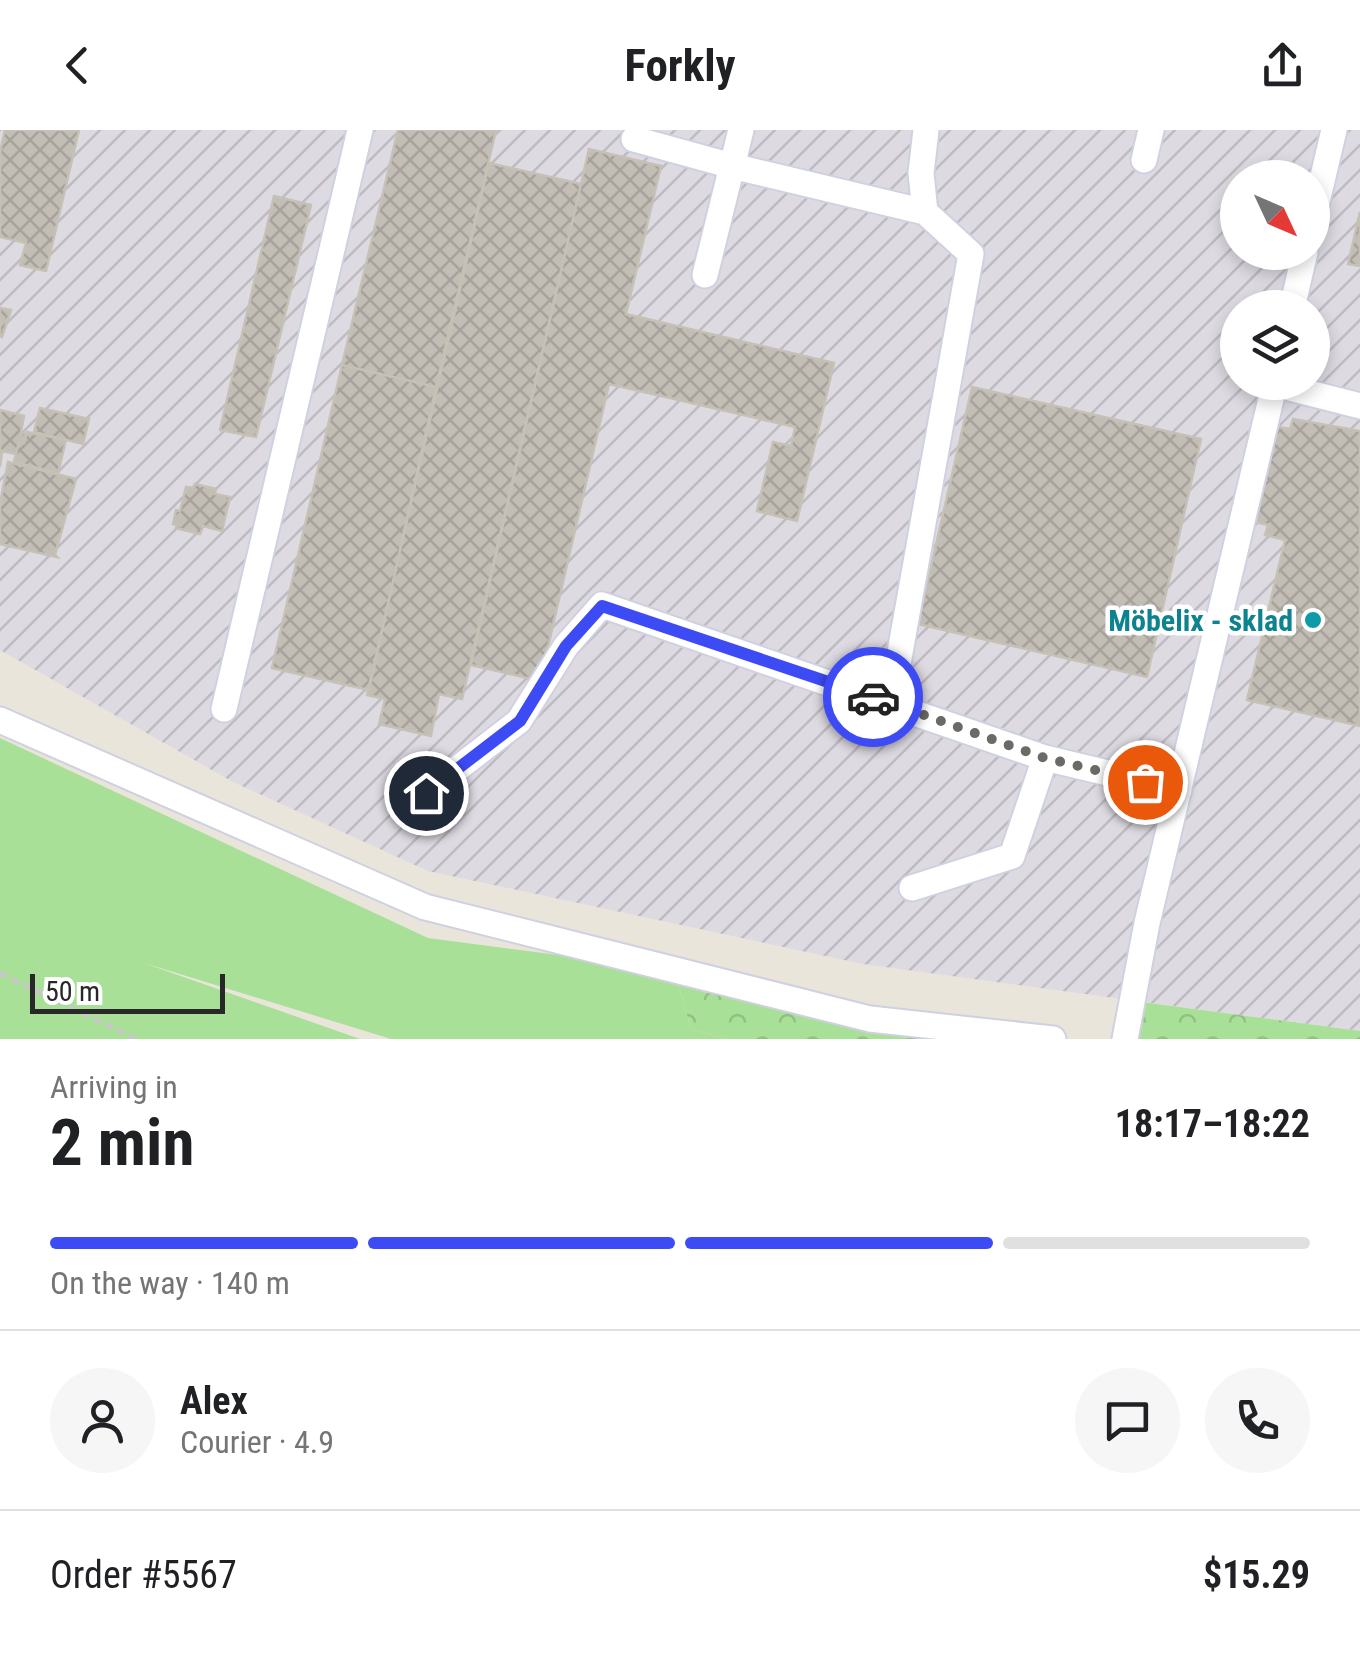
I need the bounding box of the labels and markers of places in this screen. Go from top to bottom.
place label: Möbelix - sklad [1108,603,1293,638]
marker: Möbelix - sklad [1302,609,1324,631]
pin [1103,740,1188,825]
pin [384,751,469,836]

